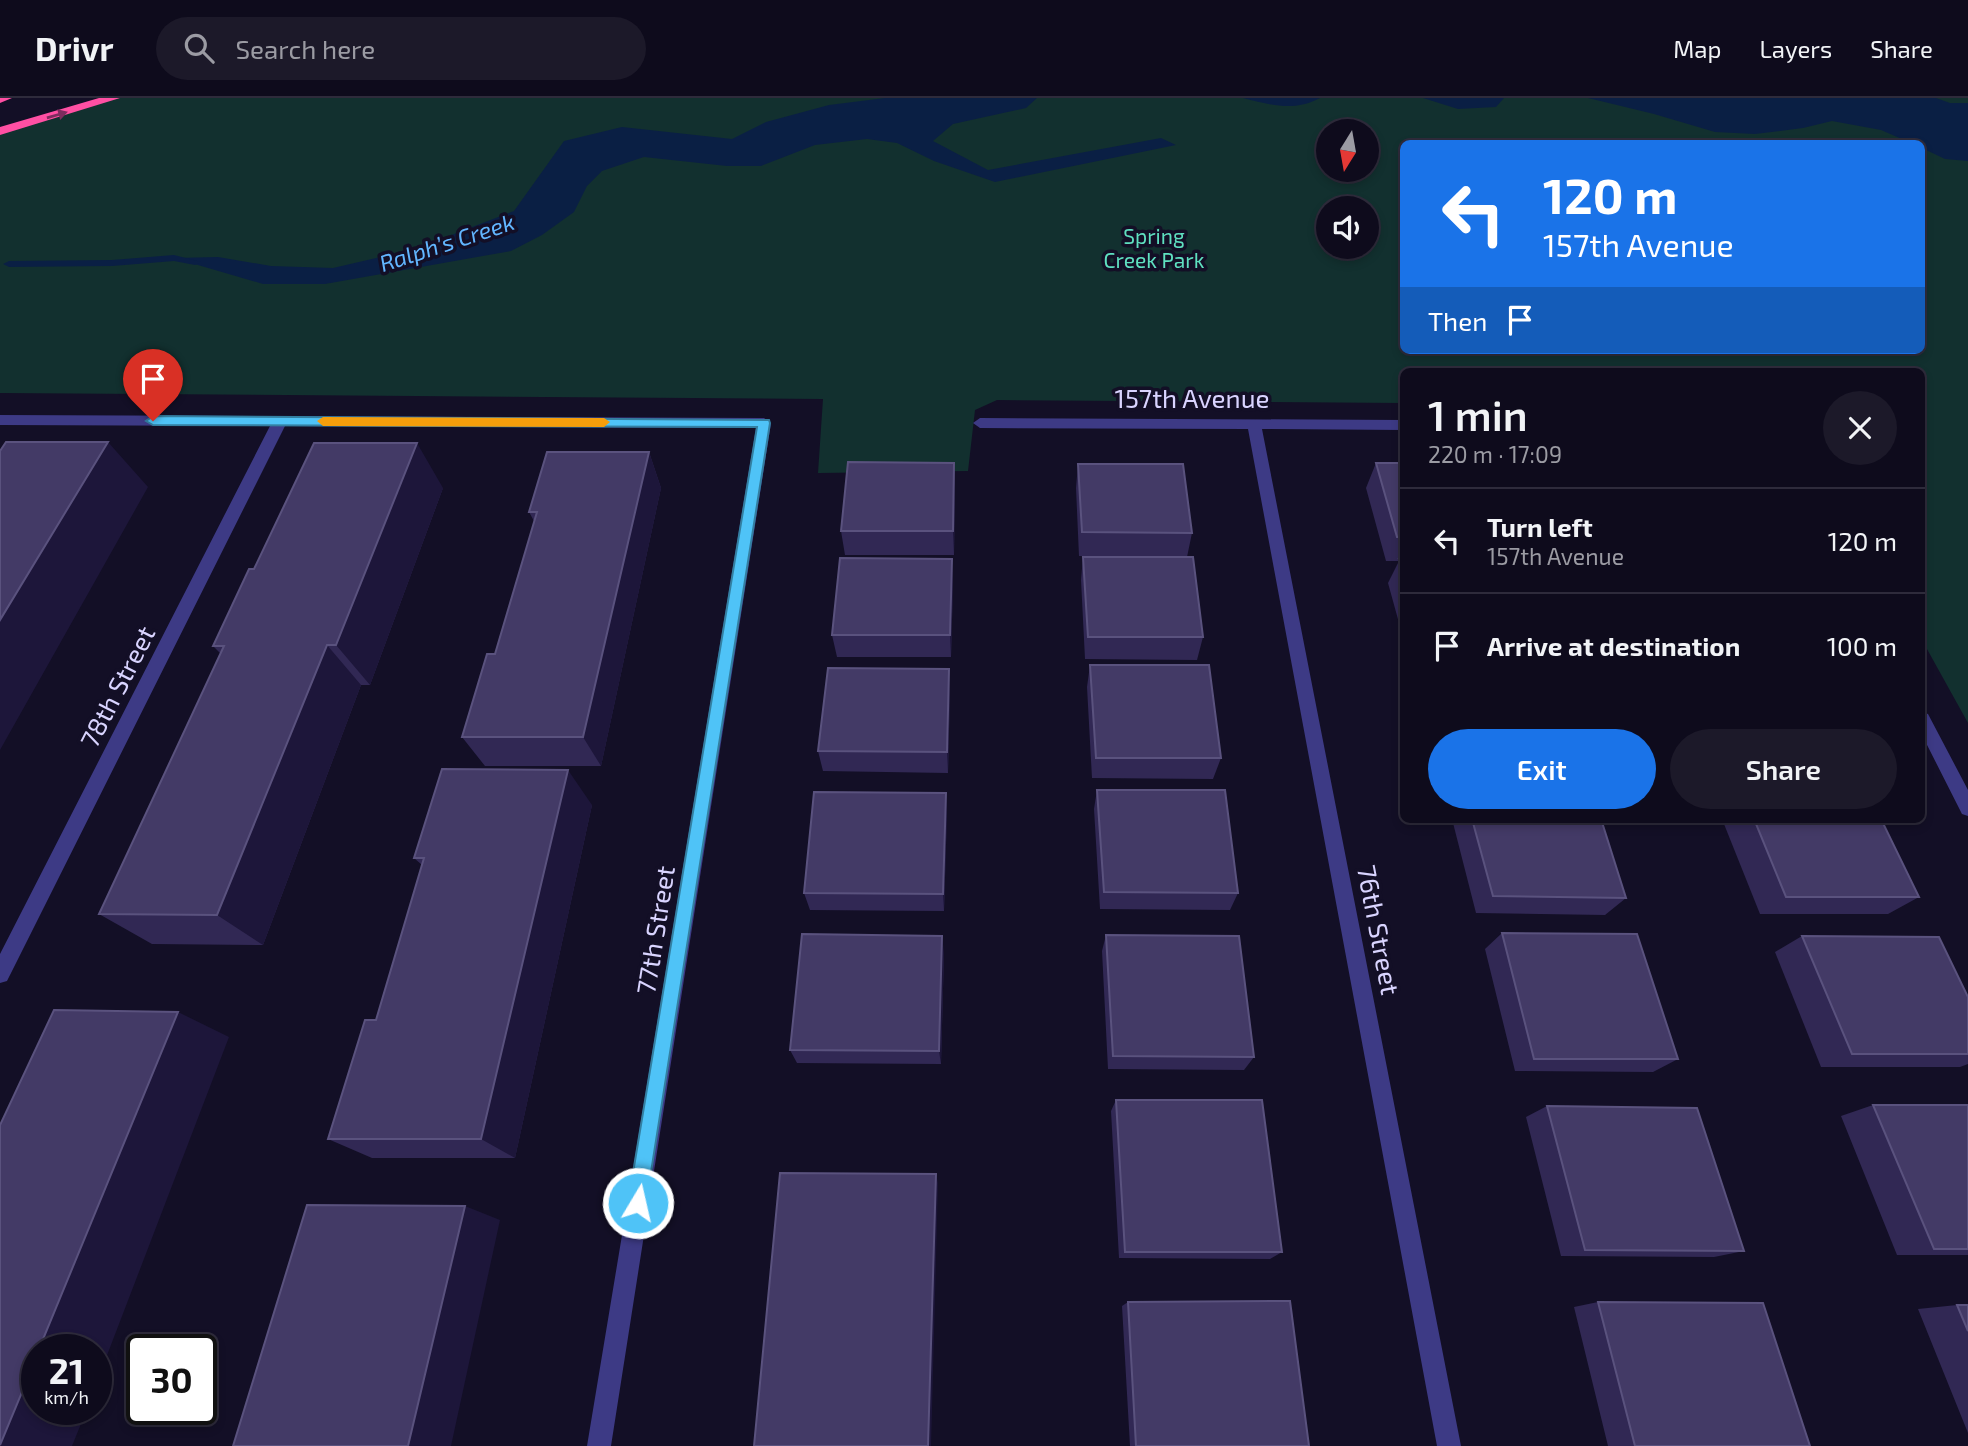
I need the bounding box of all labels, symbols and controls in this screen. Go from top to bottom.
search box [156,17,646,80]
text: Drivr [35,28,114,68]
icon: search [180,29,218,67]
text: Search here [236,33,375,64]
text: Map [1673,34,1721,63]
text: Layers [1759,34,1832,63]
text: Share [1870,34,1933,63]
one-way arrow [46,109,67,119]
north arrow [1316,119,1379,182]
map controls [1316,119,1379,259]
text: 120 m [1543,165,1677,224]
icon: left [1428,168,1519,259]
button: sound [1316,196,1379,259]
water label: Ralph’s Creek [376,207,518,277]
park label: Spring Creek Park [1104,223,1205,272]
text: 157th Avenue [1543,225,1734,263]
icon: arrive [1501,301,1539,339]
text: Then [1428,305,1487,336]
pin [123,349,183,421]
icon: arrive [134,360,172,398]
street label: 157th Avenue [1115,382,1269,413]
text: 1 min [1428,389,1528,439]
button: close [1823,391,1897,465]
text: 220 m · 17:09 [1428,440,1562,468]
text: Turn left [1487,511,1593,542]
icon: left [1428,522,1466,560]
text: 120 m [1828,525,1897,556]
text: 157th Avenue [1487,542,1624,570]
street label: 78th Street [73,620,161,752]
icon: arrive [1428,627,1466,665]
text: Arrive at destination [1487,630,1740,661]
text: 100 m [1827,630,1897,661]
button: Exit [1428,729,1656,809]
button: Share [1670,729,1897,809]
street label: 76th Street [1352,862,1407,997]
street label: 77th Street [629,863,680,996]
position arrow [601,1166,675,1240]
speed limit sign: 30 [126,1334,217,1425]
text: 21 [49,1349,84,1391]
text: km/h [44,1386,89,1408]

